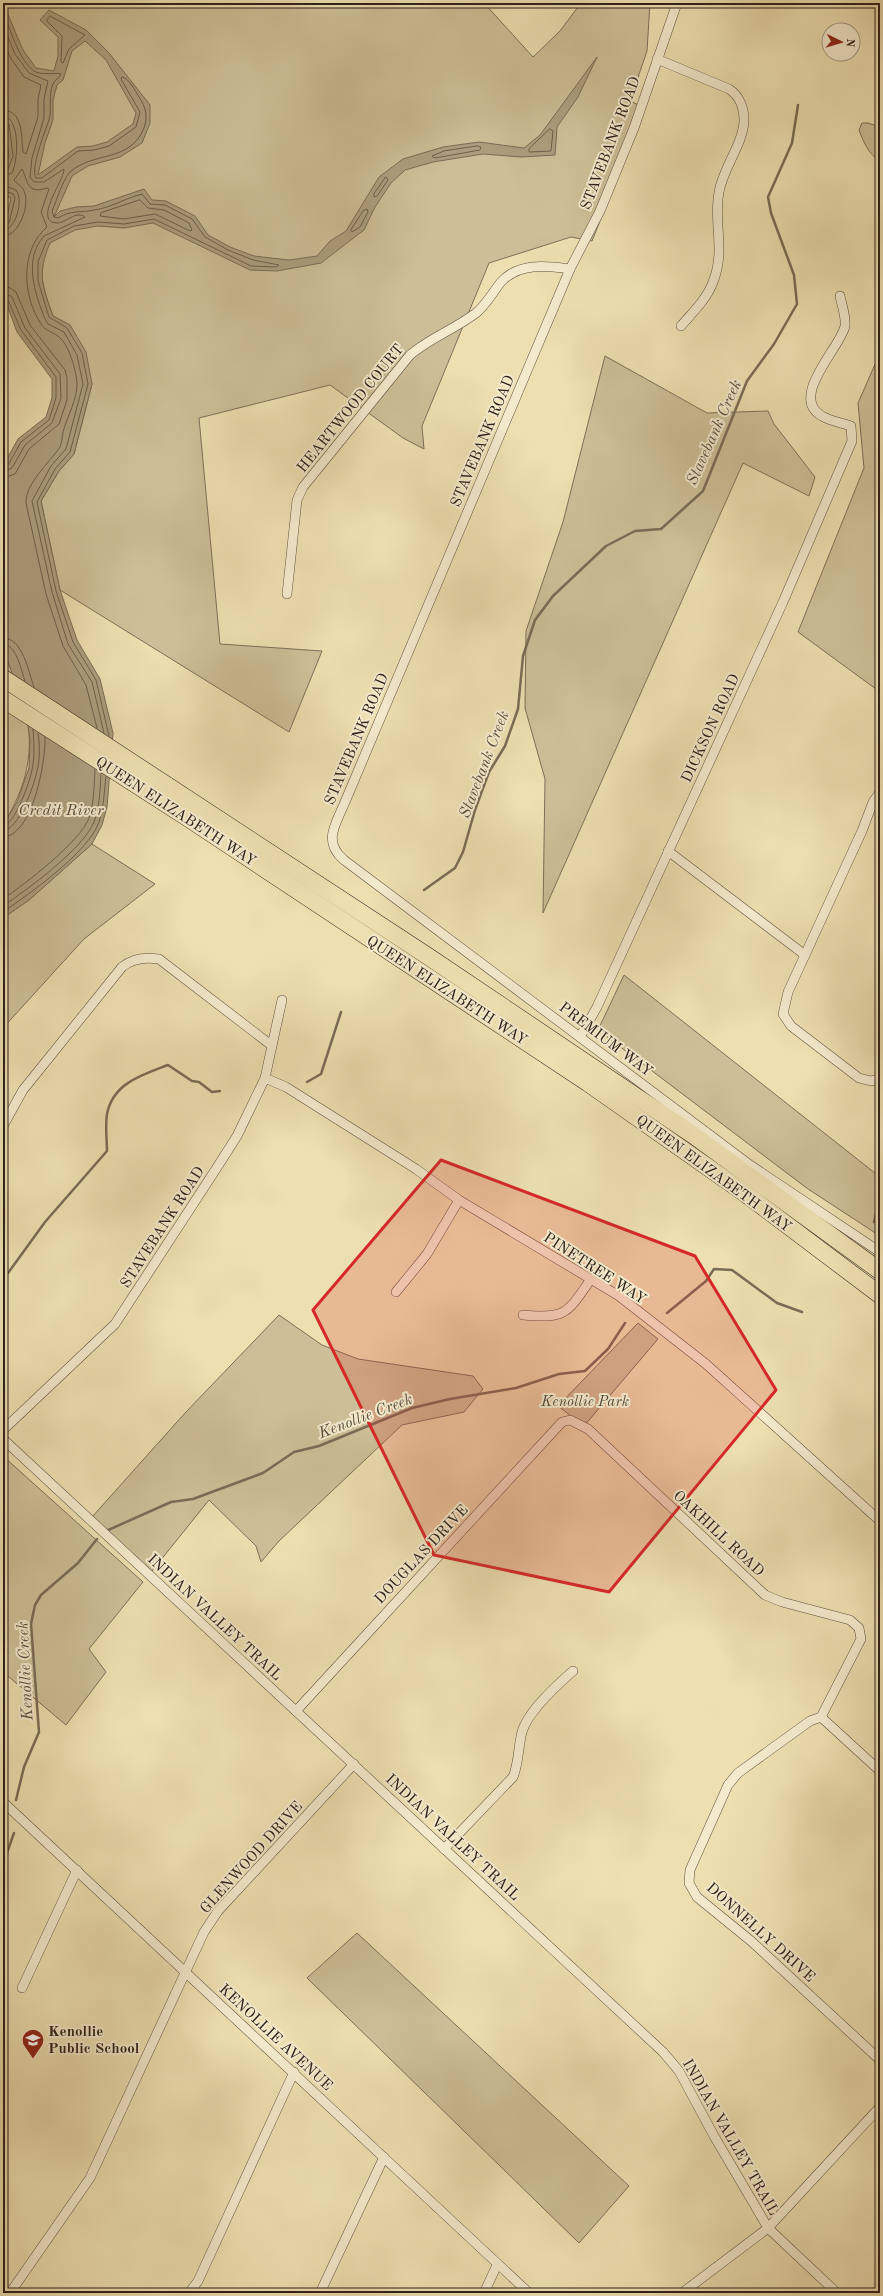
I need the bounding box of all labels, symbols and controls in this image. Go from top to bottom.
north arrow [821,22,861,62]
text: N [844,38,855,48]
street label: STAVEBANK ROAD [579,75,644,212]
street label: HEARTWOOD COURT [295,342,407,476]
street label: STAVEBANK ROAD [449,374,518,510]
water label: Stavebank Creek [684,378,745,488]
street label: STAVEBANK ROAD [323,672,392,808]
street label: DICKSON ROAD [680,672,743,785]
water label: Stavebank Creek [457,709,513,821]
street label: QUEEN ELIZABETH WAY [92,755,258,870]
water label: Credit River [18,803,105,819]
street label: QUEEN ELIZABETH WAY [363,934,529,1049]
street label: PREMIUM WAY [556,1000,655,1080]
street label: QUEEN ELIZABETH WAY [633,1113,794,1236]
street label: STAVEBANK ROAD [118,1164,208,1291]
street label: PINETREE WAY [540,1231,648,1308]
water label: Kenollie Creek [315,1392,415,1443]
park label: Kenollie Park [540,1395,629,1410]
street label: OAKHILL ROAD [670,1488,766,1580]
street label: DOUGLAS DRIVE [373,1503,472,1607]
street label: INDIAN VALLEY TRAIL [144,1552,284,1684]
water label: Kenollie Creek [15,1621,37,1722]
street label: INDIAN VALLEY TRAIL [382,1772,522,1904]
street label: GLENWOOD DRIVE [198,1799,306,1917]
street label: DONNELLY DRIVE [703,1881,817,1986]
street label: KENOLLIE AVENUE [215,1982,335,2094]
place label: Kenollie Public School [48,2025,140,2057]
school or university icon: Kenollie Public School [20,2027,46,2060]
street label: INDIAN VALLEY TRAIL [679,2057,781,2218]

